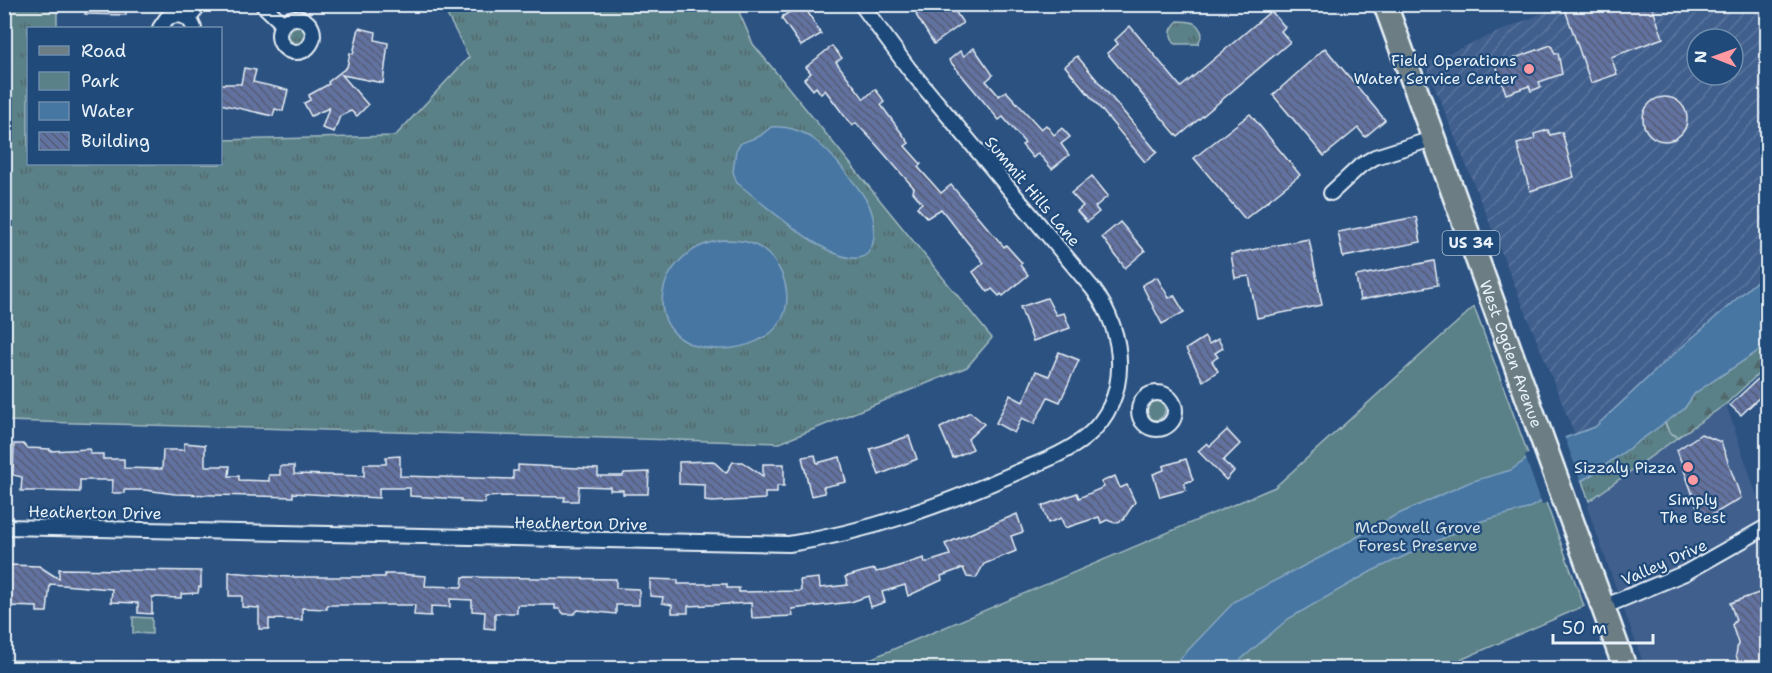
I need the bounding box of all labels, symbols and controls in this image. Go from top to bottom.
legend [27,27,222,165]
north arrow [1685,27,1745,87]
text: Road [81,39,126,63]
place label: Field Operations Water Service Center [1353,50,1517,89]
text: N [1690,50,1711,63]
marker: Field Operations Water Service Center [1522,62,1536,76]
text: Park [81,69,120,93]
text: Water [81,99,134,123]
text: Building [81,129,150,153]
street label: Summit Hills Lane [980,132,1085,251]
road number: US 34 [1442,231,1500,255]
street label: West Ogden Avenue [1475,277,1547,431]
place label: Sizzaly Pizza [1574,457,1676,478]
marker: Sizzaly Pizza [1681,460,1695,474]
marker: Simply The Best [1686,473,1700,487]
place label: Simply The Best [1660,489,1726,528]
street label: Heatherton Drive [28,501,162,524]
street label: Heatherton Drive [514,512,648,535]
park label: McDowell Grove Forest Preserve [1355,517,1481,556]
street label: Valley Drive [1618,534,1710,591]
scale bar [1553,607,1654,645]
text: 50 m [1562,616,1607,640]

